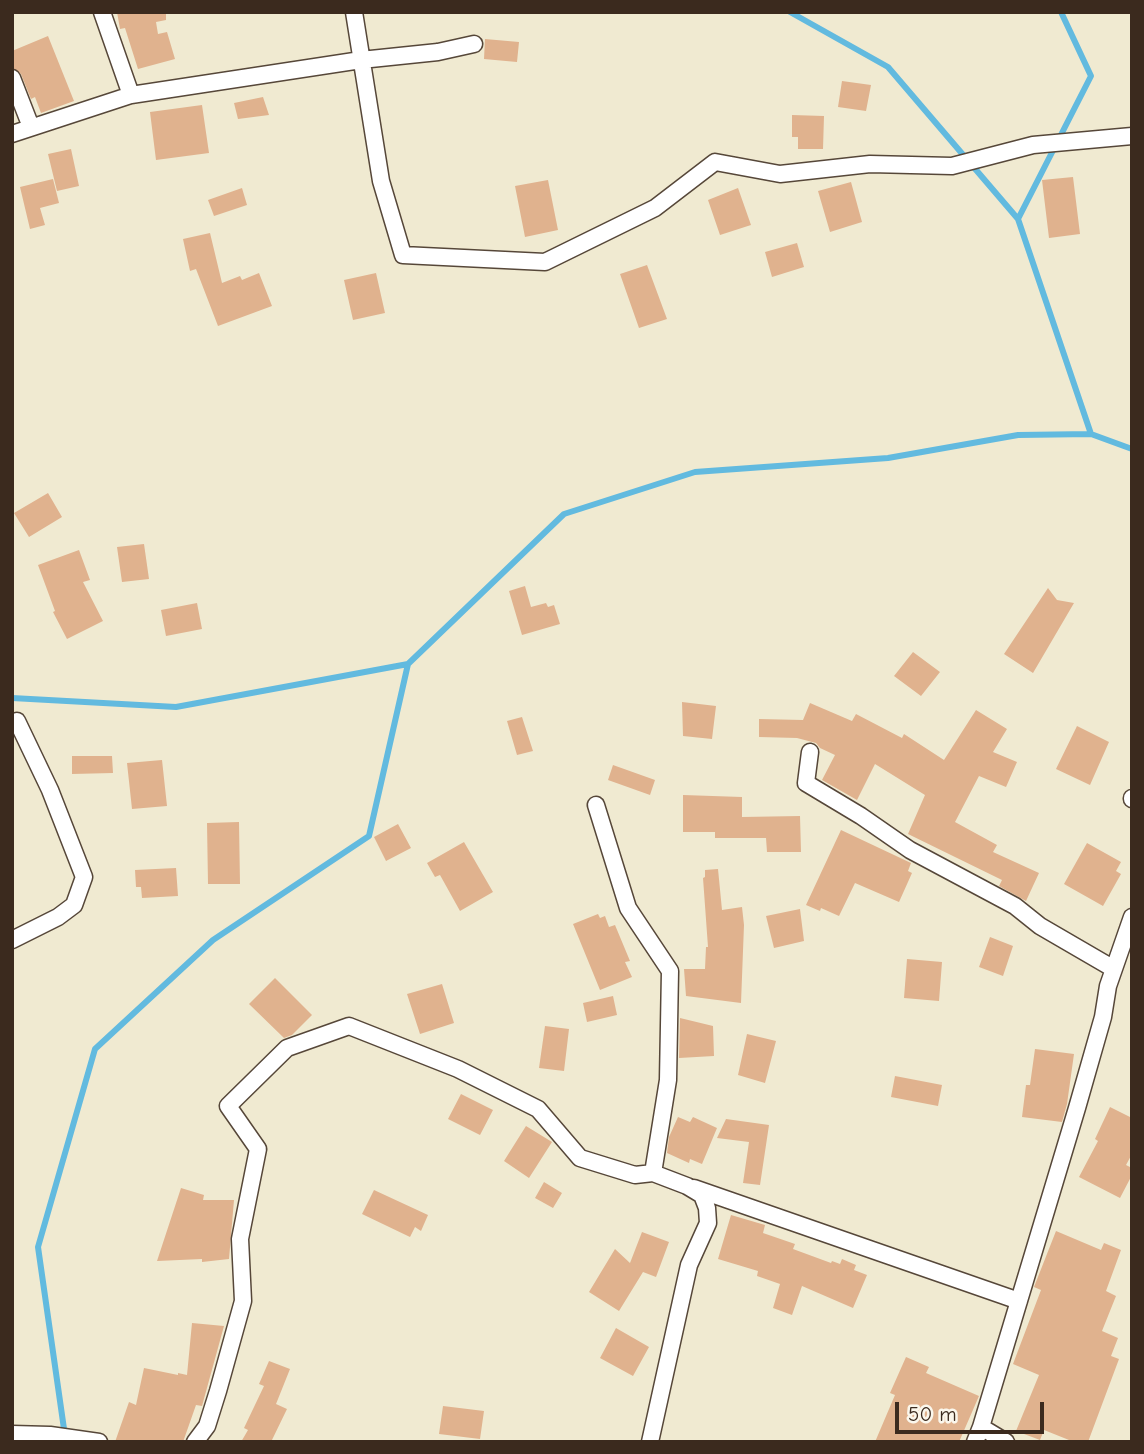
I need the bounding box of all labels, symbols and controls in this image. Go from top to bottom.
scale bar [899,1388,1048,1432]
text: 50 m [908,1402,957,1426]

